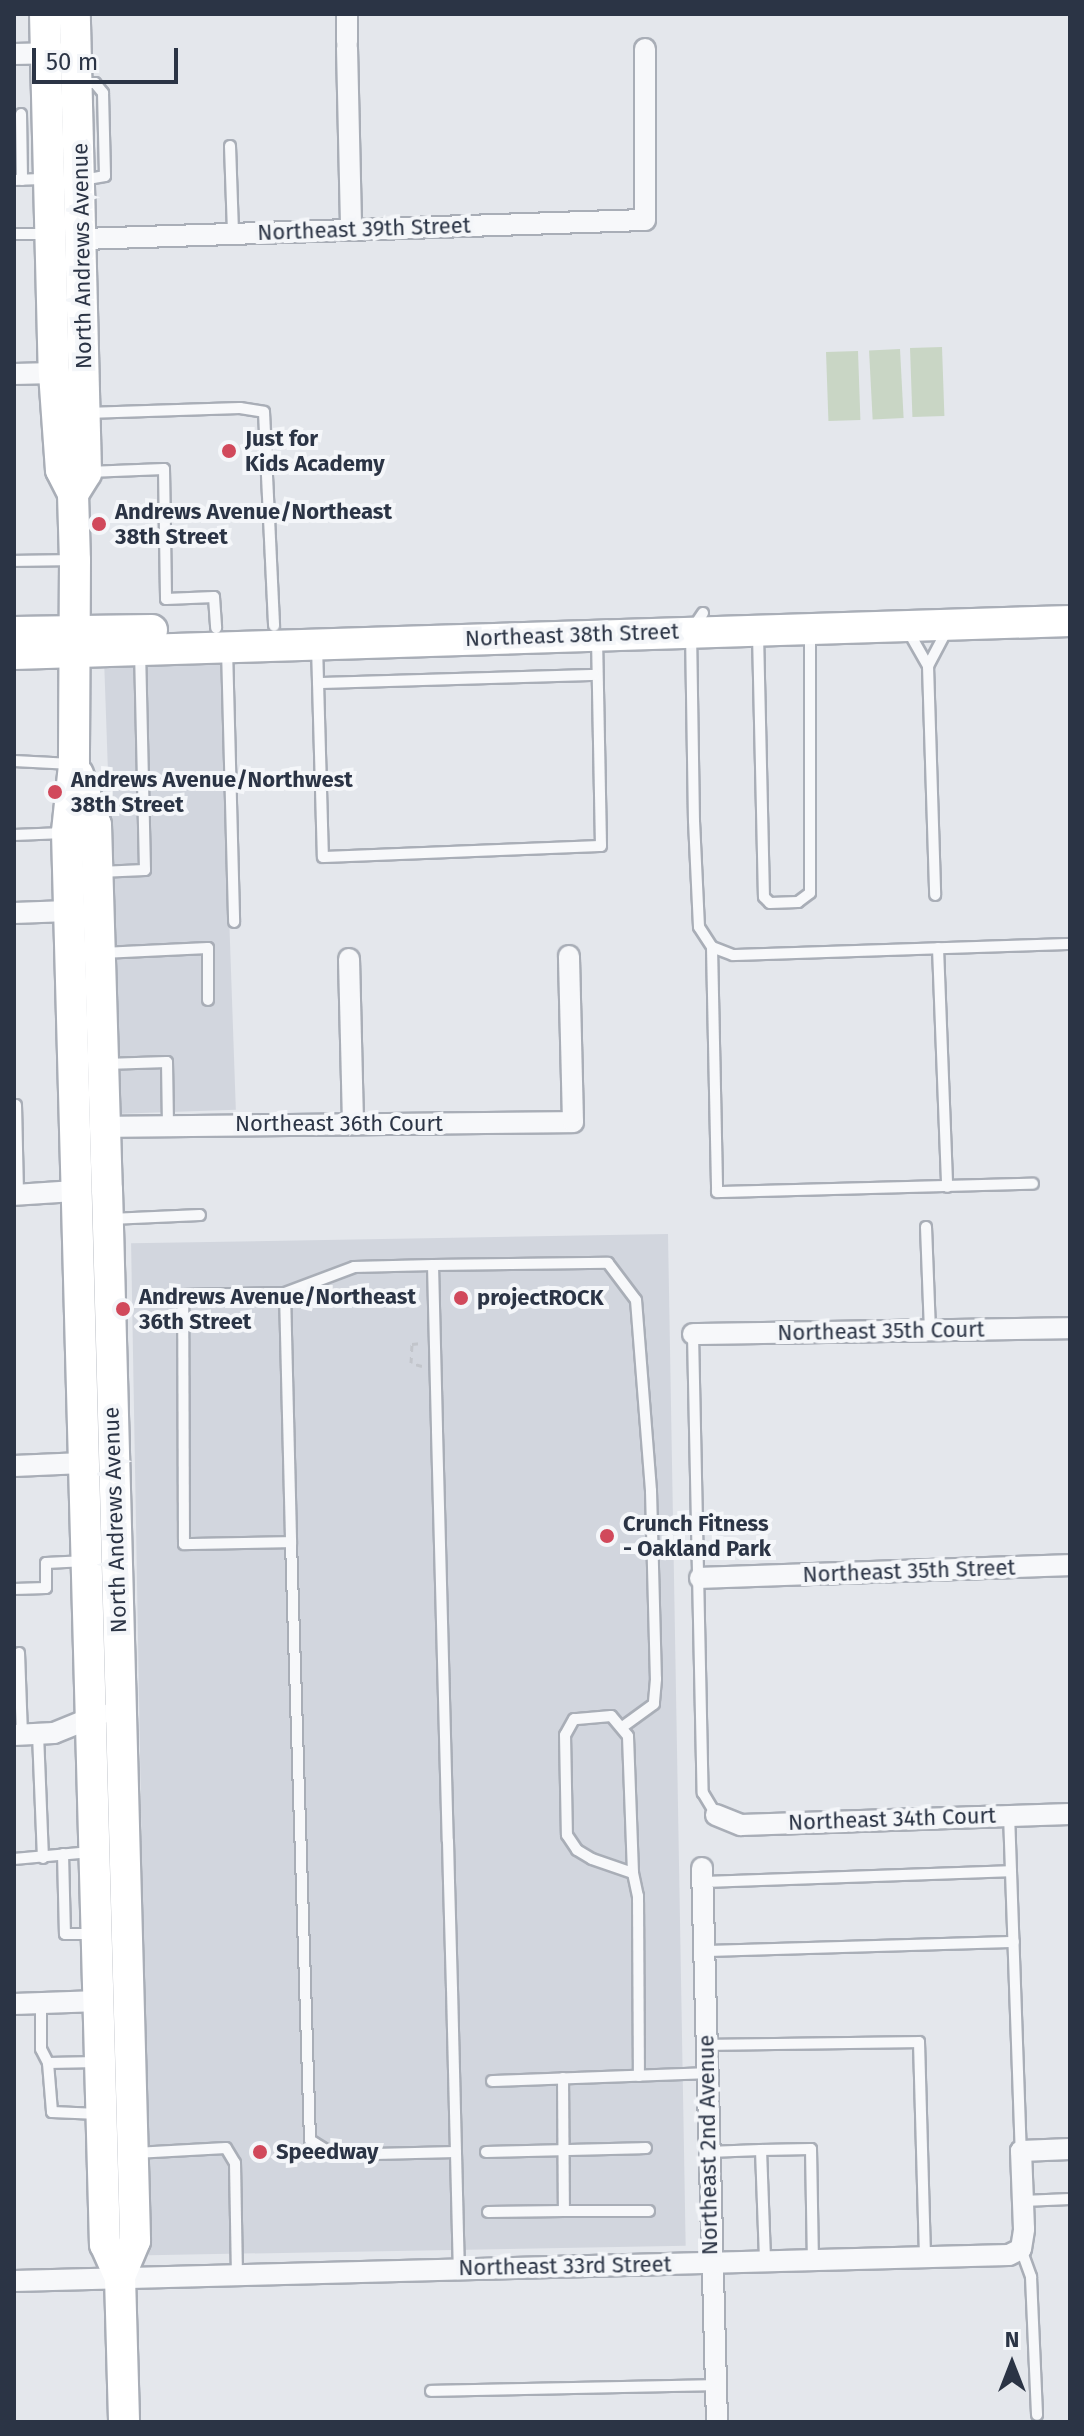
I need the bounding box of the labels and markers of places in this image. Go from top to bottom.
place label: Just for Kids Academy [245,425,385,476]
marker: Just for Kids Academy [220,442,238,460]
place label: Andrews Avenue/Northeast 38th Street [115,498,392,550]
marker: Andrews Avenue/Northeast 38th Street [90,515,108,533]
place label: Andrews Avenue/Northwest 38th Street [71,766,353,818]
marker: Andrews Avenue/Northwest 38th Street [46,783,64,801]
place label: Andrews Avenue/Northeast 36th Street [139,1283,416,1334]
place label: projectROCK [477,1285,604,1311]
marker: projectROCK [452,1289,470,1307]
marker: Andrews Avenue/Northeast 36th Street [114,1300,132,1318]
place label: Crunch Fitness - Oakland Park [623,1510,771,1562]
marker: Crunch Fitness - Oakland Park [598,1527,616,1545]
place label: Speedway [276,2139,378,2165]
marker: Speedway [251,2143,269,2161]

